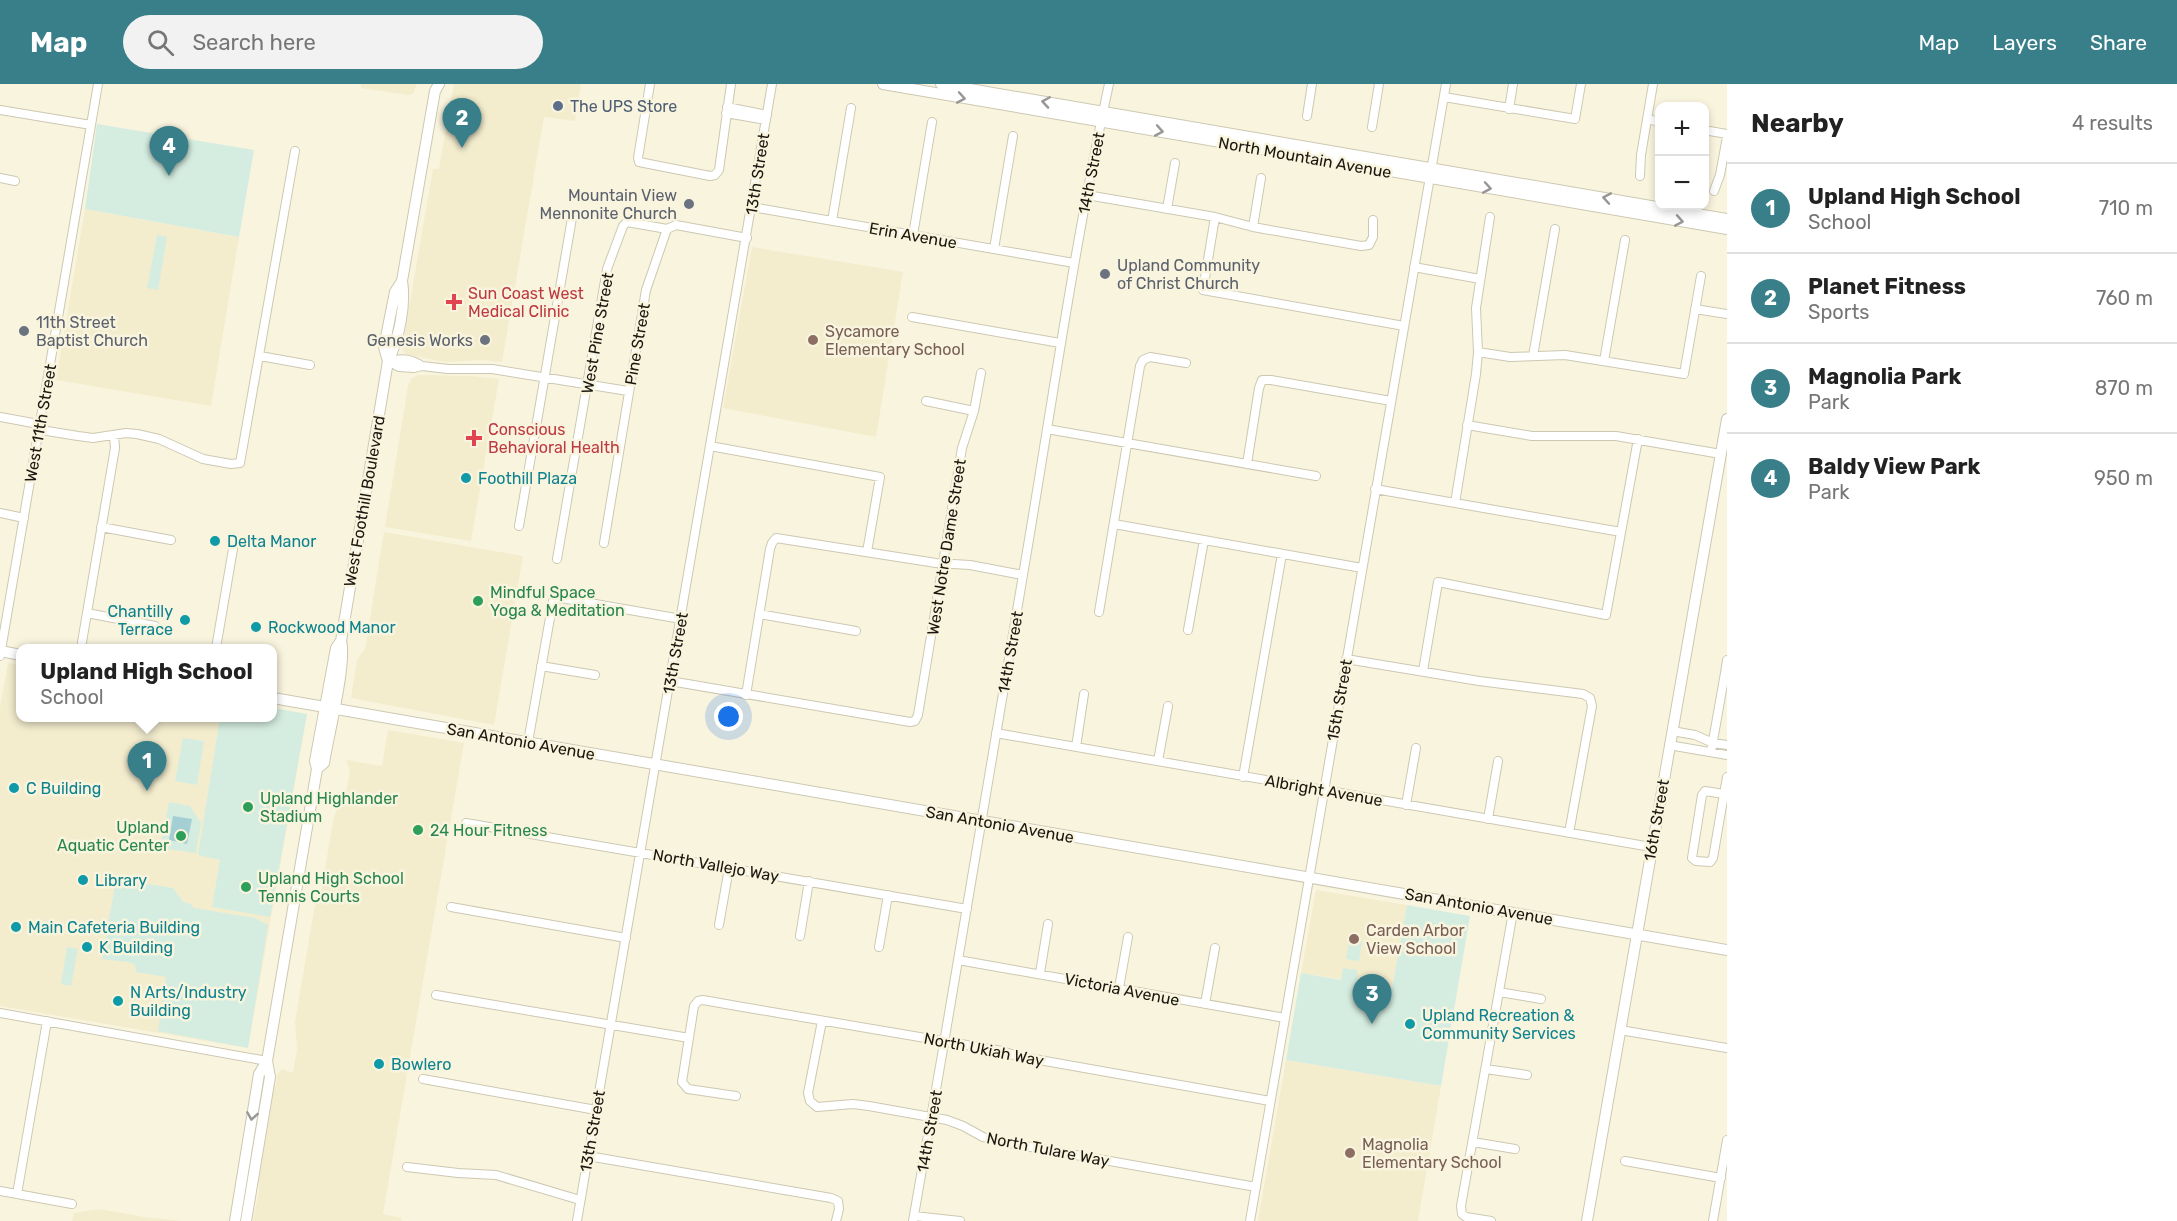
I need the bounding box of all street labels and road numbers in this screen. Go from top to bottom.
street label: 14th Street [1074,131,1109,216]
street label: 13th Street [742,132,773,216]
street label: North Mountain Avenue [1217,133,1393,182]
street label: Erin Avenue [867,218,958,253]
street label: West Pine Street [577,271,618,395]
street label: Pine Street [621,302,654,387]
street label: West 11th Street [21,363,60,484]
street label: West Foothill Boulevard [340,414,389,588]
street label: West Notre Dame Street [923,458,970,637]
street label: 14th Street [994,610,1027,695]
street label: 13th Street [659,611,692,695]
street label: 15th Street [1323,658,1356,742]
street label: San Antonio Avenue [445,719,596,764]
street label: Albright Avenue [1264,771,1384,810]
street label: 16th Street [1640,778,1673,862]
street label: San Antonio Avenue [924,802,1075,847]
street label: North Vallejo Way [651,845,781,886]
street label: San Antonio Avenue [1403,884,1554,929]
street label: Victoria Avenue [1063,969,1181,1010]
street label: North Ukiah Way [922,1029,1046,1070]
street label: 13th Street [576,1089,609,1173]
street label: 14th Street [913,1089,946,1174]
street label: North Tulare Way [985,1128,1111,1171]

